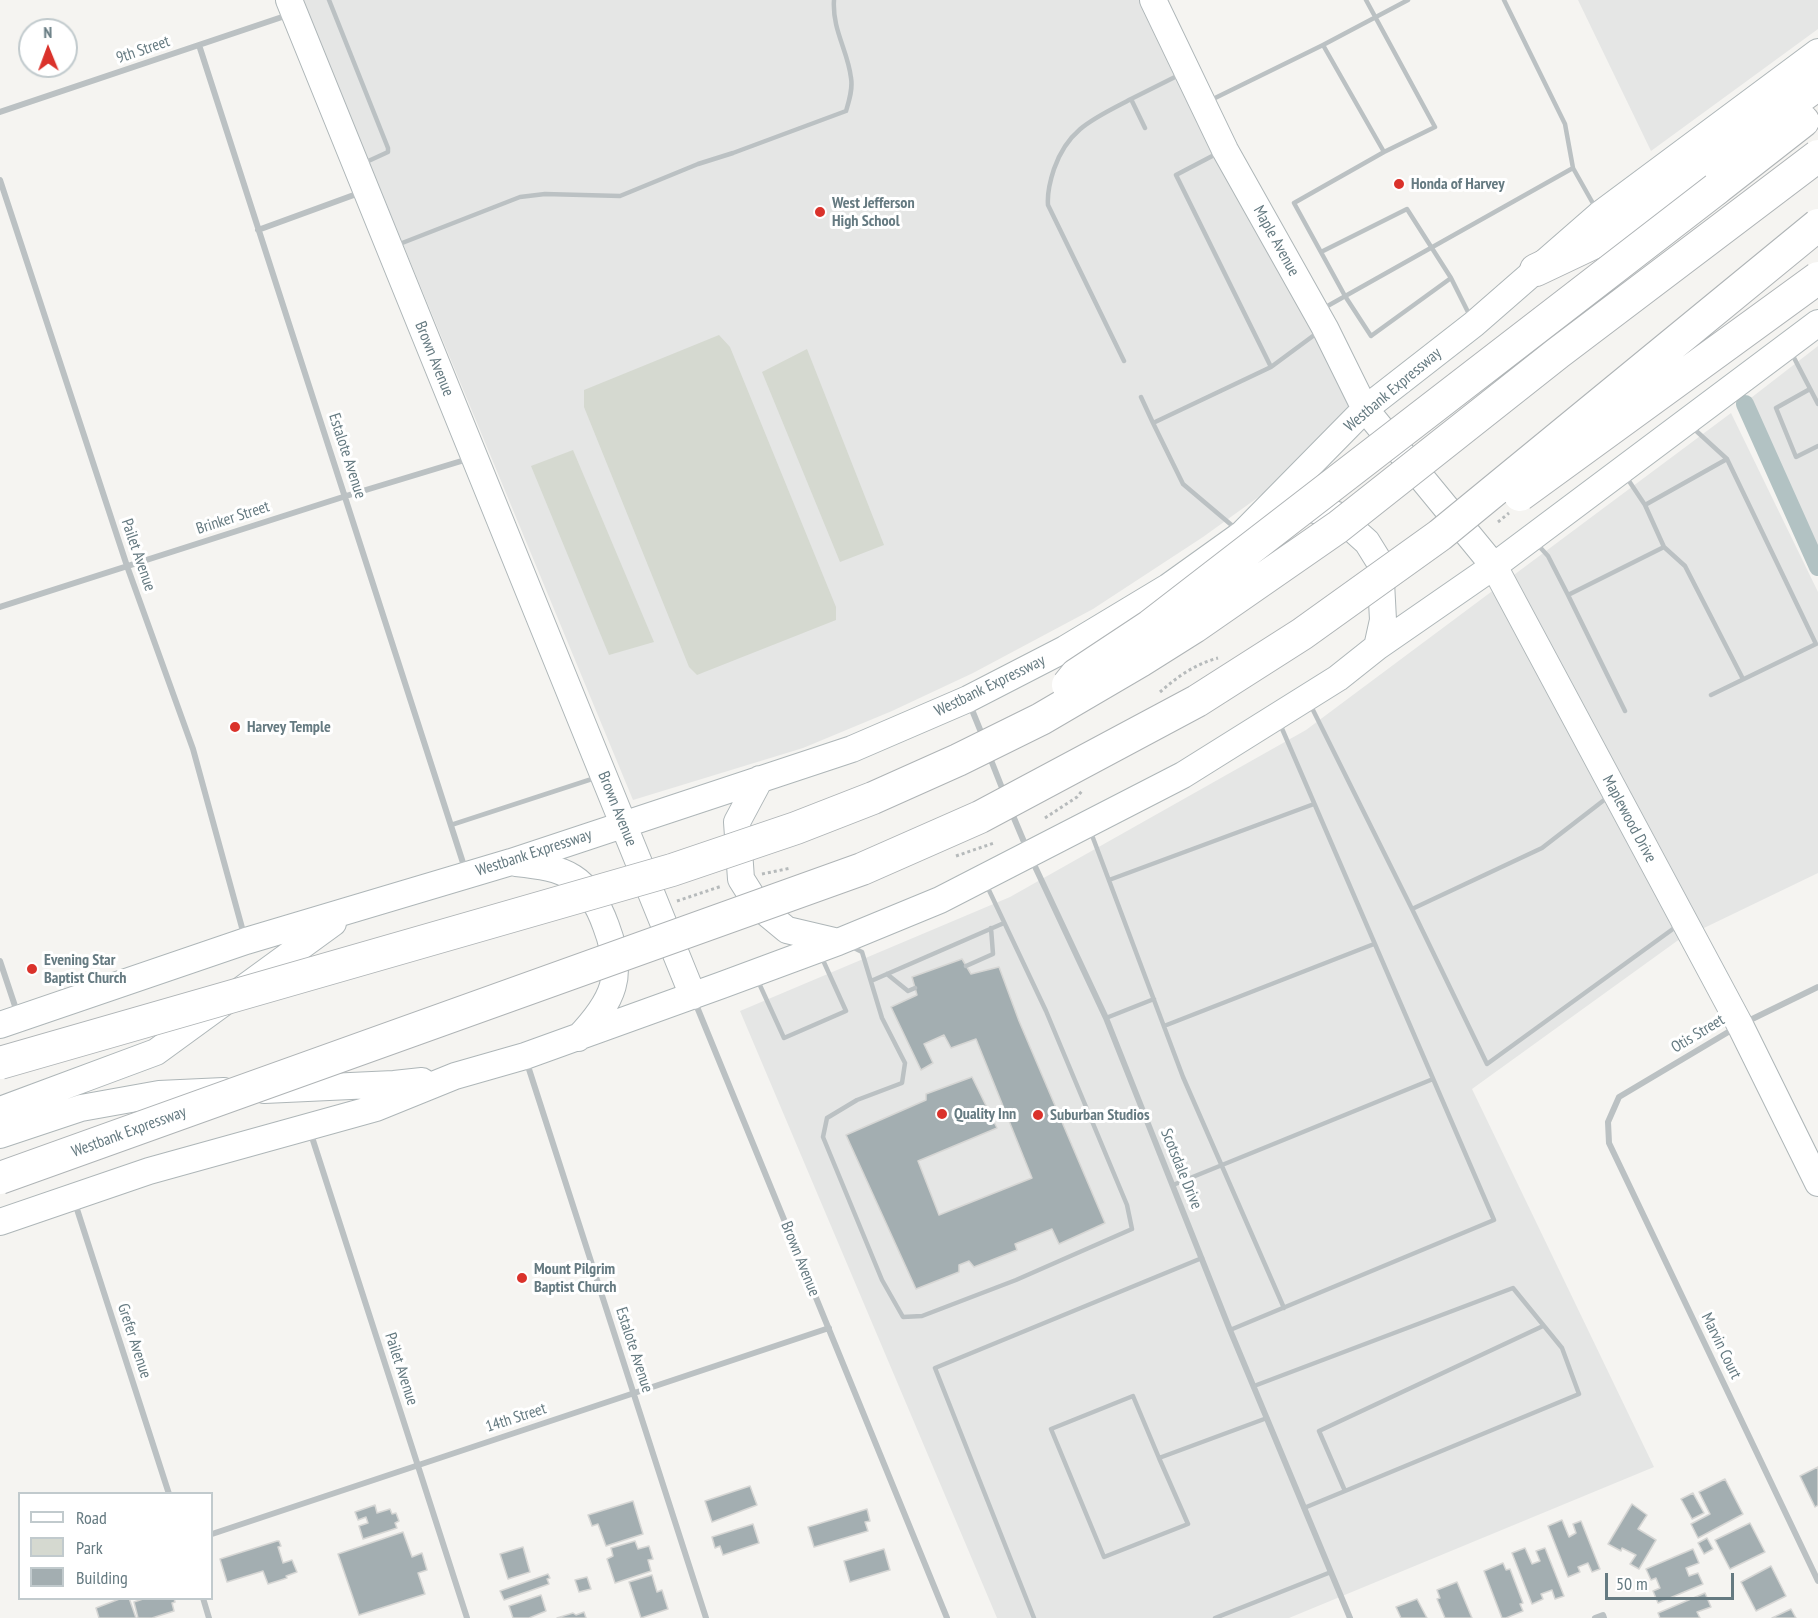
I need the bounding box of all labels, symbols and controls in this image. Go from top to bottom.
north arrow [18,18,78,78]
text: N [43,22,52,42]
street label: 9th Street [114,32,172,68]
place label: Honda of Harvey [1411,174,1505,194]
marker: Honda of Harvey [1392,177,1406,191]
place label: West Jefferson High School [832,193,915,231]
street label: Maple Avenue [1249,202,1303,280]
marker: West Jefferson High School [813,205,827,219]
street label: Brown Avenue [410,319,458,399]
street label: Westbank Expressway [1341,344,1445,436]
street label: Estalote Avenue [324,411,370,501]
street label: Brinker Street [194,497,272,539]
street label: Pailet Avenue [117,516,159,594]
street label: Westbank Expressway [932,651,1048,721]
place label: Harvey Temple [247,717,331,737]
marker: Harvey Temple [228,720,242,734]
street label: Brown Avenue [593,769,641,849]
street label: Maplewood Drive [1598,772,1660,866]
street label: Westbank Expressway [474,825,594,881]
place label: Evening Star Baptist Church [44,950,126,988]
marker: Evening Star Baptist Church [25,962,39,976]
street label: Otis Street [1668,1011,1728,1057]
street label: Westbank Expressway [69,1102,189,1162]
place label: Quality Inn [954,1104,1016,1124]
place label: Suburban Studios [1050,1105,1149,1125]
marker: Quality Inn [935,1107,949,1121]
marker: Suburban Studios [1031,1108,1045,1122]
street label: Scotsdale Drive [1156,1126,1206,1212]
street label: Brown Avenue [776,1219,824,1299]
place label: Mount Pilgrim Baptist Church [534,1259,616,1297]
marker: Mount Pilgrim Baptist Church [515,1271,529,1285]
street label: Grefer Avenue [113,1301,155,1381]
street label: Estalote Avenue [611,1305,657,1395]
street label: Marvin Court [1697,1310,1745,1382]
street label: Pailet Avenue [380,1330,422,1408]
street label: 14th Street [483,1399,549,1437]
legend [18,1492,213,1600]
text: Road [76,1506,107,1529]
text: Park [76,1536,103,1559]
scale bar [1608,1561,1737,1599]
text: Building [76,1566,128,1589]
text: 50 m [1616,1572,1648,1595]

